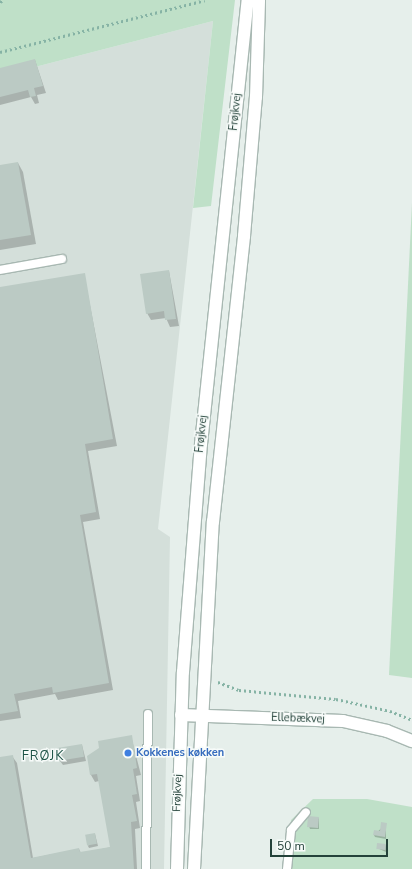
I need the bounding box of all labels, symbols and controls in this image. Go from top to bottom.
street label: Frøjkvej [227,92,245,132]
street label: Frøjkvej [193,414,211,454]
street label: Ellebækvej [271,711,325,727]
place label: Kokkenes køkken [136,746,224,760]
district label: FRØJK [22,748,64,764]
marker: Kokkenes køkken [123,748,133,758]
street label: Frøjkvej [171,774,185,812]
scale bar [272,831,390,857]
text: 50 m [277,838,305,854]

